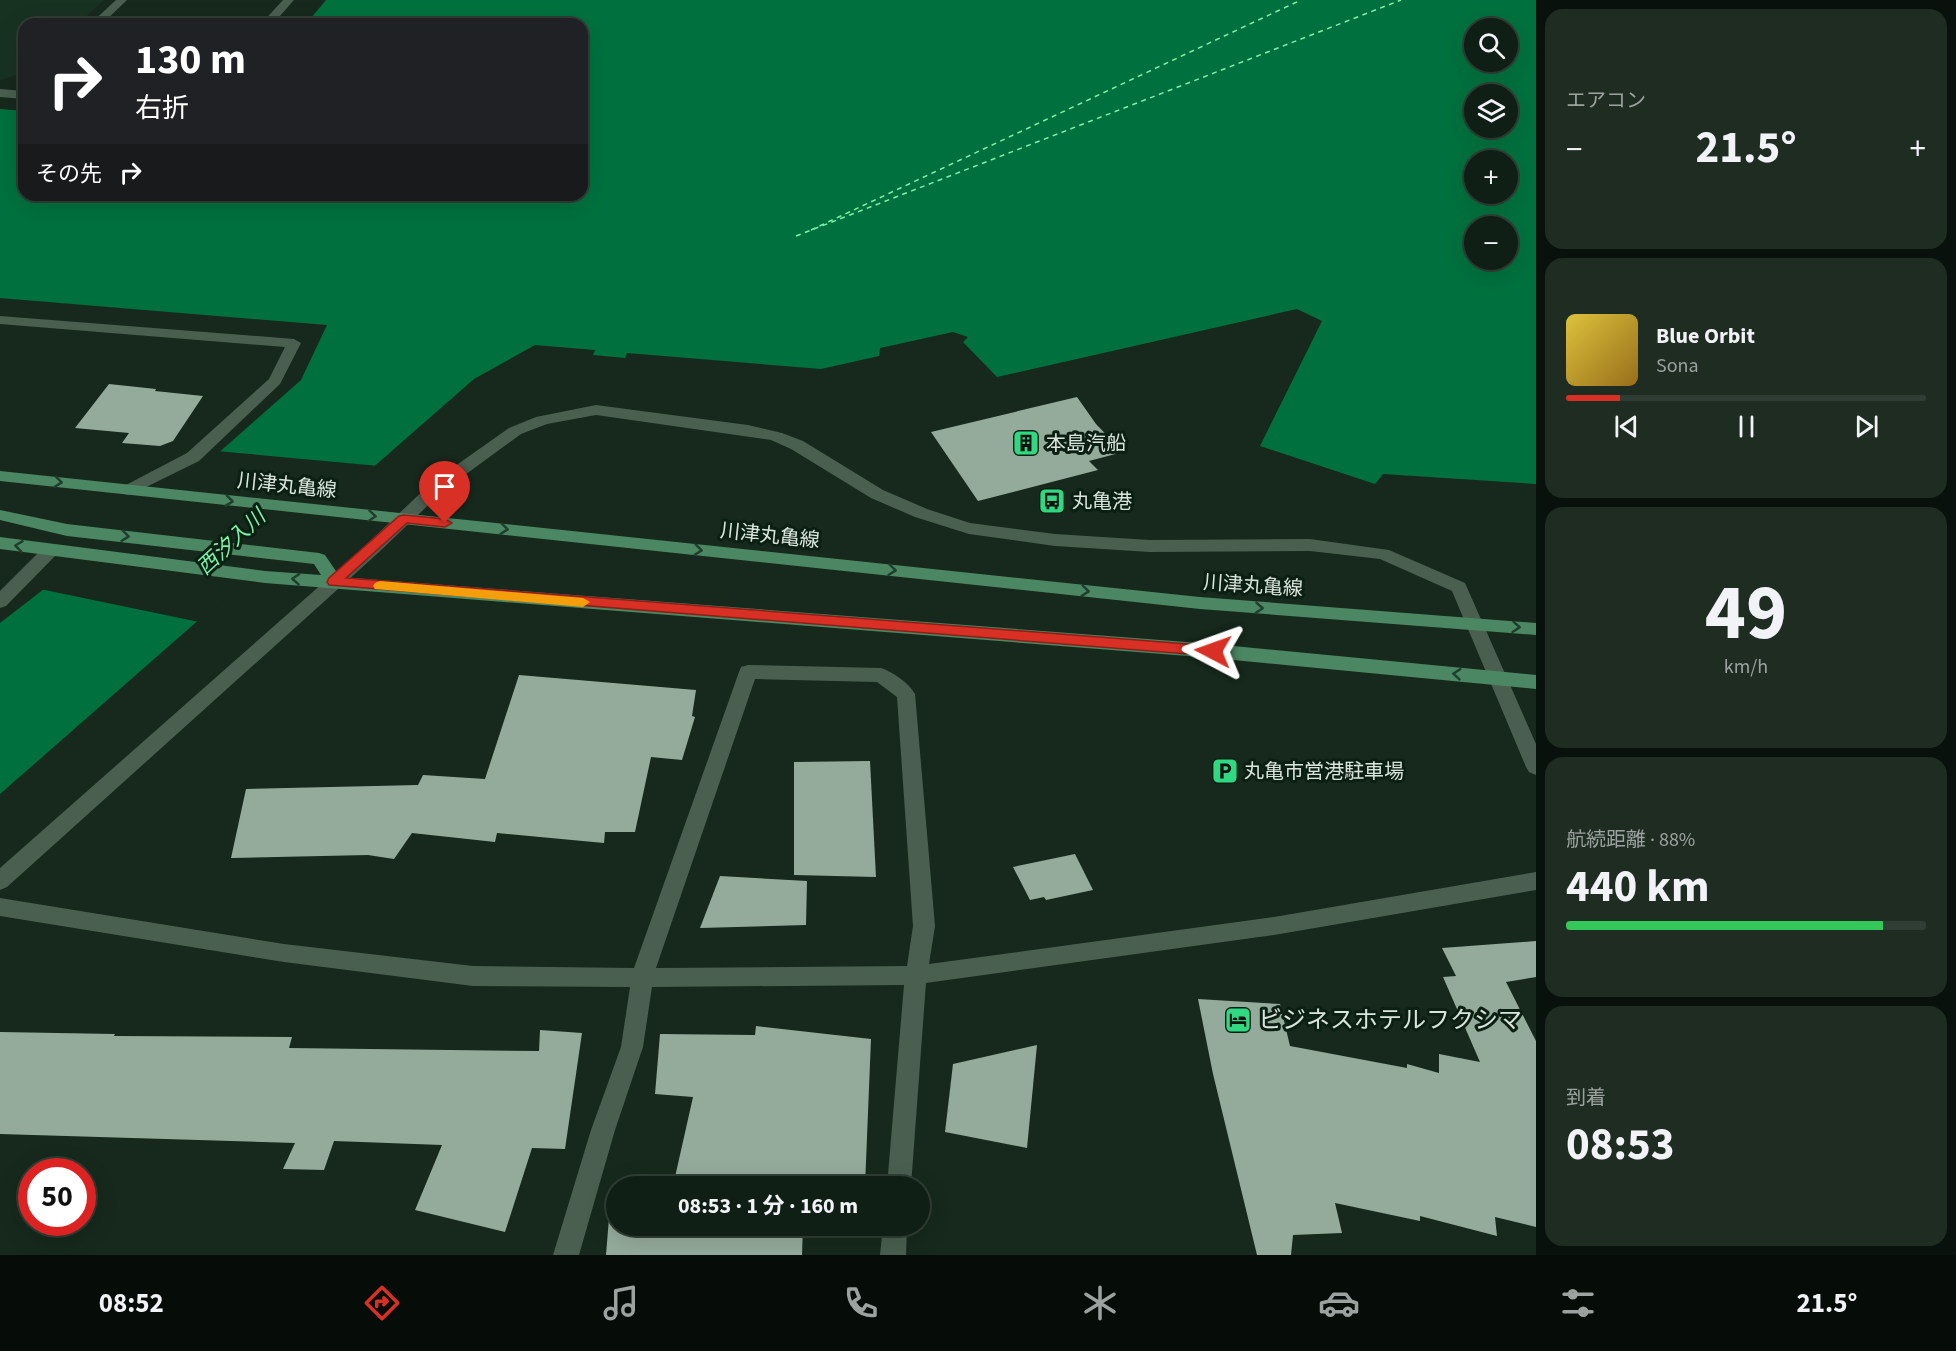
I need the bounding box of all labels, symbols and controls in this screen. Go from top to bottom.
map controls [1464,18,1518,270]
button: search [1464,18,1518,72]
text: 130 m [135,30,246,90]
icon: right [36,42,114,120]
button: layers [1464,84,1518,138]
text: エアコン [1566,87,1646,115]
text: 右折 [135,89,189,128]
text: 21.5° [1695,116,1797,180]
text: − [1566,126,1582,173]
text: + [1910,126,1926,173]
button: + [1464,150,1518,204]
icon: right [114,156,147,189]
text: その先 [36,158,102,190]
button: − [1464,216,1518,270]
text: Blue Orbit [1656,320,1755,352]
text: Sona [1656,352,1699,380]
icon: previous [1610,410,1643,443]
icon: pause [1730,410,1763,443]
icon: next [1850,410,1883,443]
building icon: 本島汽船 [1011,428,1041,458]
place label: 本島汽船 [1046,430,1126,458]
pin [419,461,470,523]
street label: 川津丸亀線 [236,467,338,505]
icon: arrive [428,470,461,503]
one-way arrow [54,475,63,488]
bus stop icon: 丸亀港 [1037,486,1067,516]
place label: 丸亀港 [1072,488,1132,516]
one-way arrow [225,494,234,507]
water label: 西汐入川 [190,501,273,582]
one-way arrow [367,509,376,522]
street label: 川津丸亀線 [719,517,821,555]
one-way arrow [499,522,508,535]
one-way arrow [121,530,130,542]
one-way arrow [14,540,23,552]
one-way arrow [693,543,702,556]
text: 49 [1705,558,1787,669]
one-way arrow [887,564,896,576]
street label: 川津丸亀線 [1202,569,1304,603]
one-way arrow [292,573,301,586]
one-way arrow [1081,584,1090,597]
one-way arrow [1254,601,1263,614]
position arrow [1181,619,1245,683]
one-way arrow [1512,621,1521,634]
text: km/h [1724,653,1768,681]
one-way arrow [1452,668,1461,681]
parking icon: 丸亀市営港駐車場 [1210,756,1240,786]
place label: 丸亀市営港駐車場 [1244,758,1404,786]
text: 航続距離 · 88% [1566,826,1695,854]
text: 440 km [1566,855,1710,919]
place label: ビジネスホテルフクシマ [1258,1003,1522,1038]
hotel icon: ビジネスホテルフクシマ [1223,1005,1253,1035]
text: 到着 [1566,1084,1606,1112]
text: 08:53 [1566,1113,1675,1177]
speed limit sign: 50 [18,1158,96,1236]
text: 08:53 · 1 分 · 160 m [678,1190,858,1222]
icon: directions [361,1282,403,1324]
icon: music [600,1282,642,1324]
icon: phone [840,1282,882,1324]
icon: climate [1079,1282,1121,1324]
icon: car [1318,1282,1360,1324]
icon: filters [1557,1282,1599,1324]
text: 08:52 [99,1284,164,1323]
text: 21.5° [1797,1284,1857,1323]

